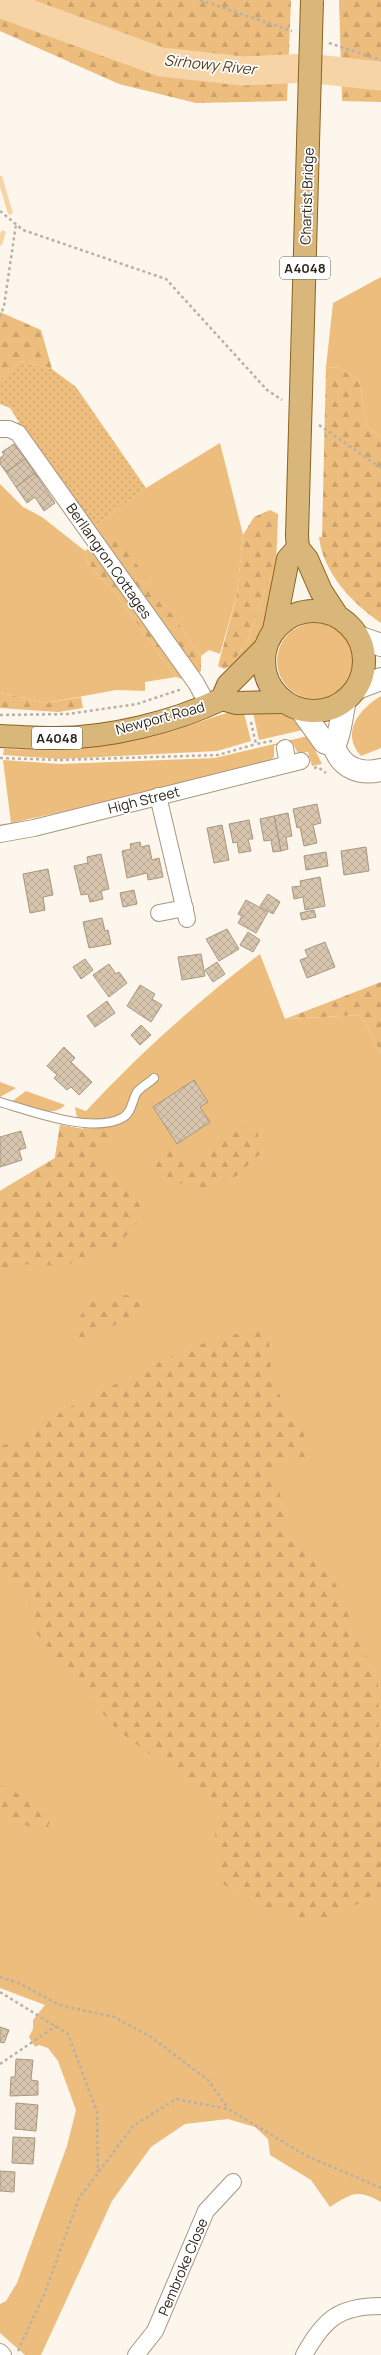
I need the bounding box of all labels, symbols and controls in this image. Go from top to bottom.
water label: Sirhowy River [163,49,260,80]
street label: Chartist Bridge [295,147,318,245]
road number: A4048 [280,257,330,279]
street label: Berllangron Cottages [62,499,157,622]
street label: Newport Road [113,697,206,739]
road number: A4048 [32,727,82,749]
street label: High Street [106,781,182,818]
street label: Pembroke Close [153,2215,212,2319]

